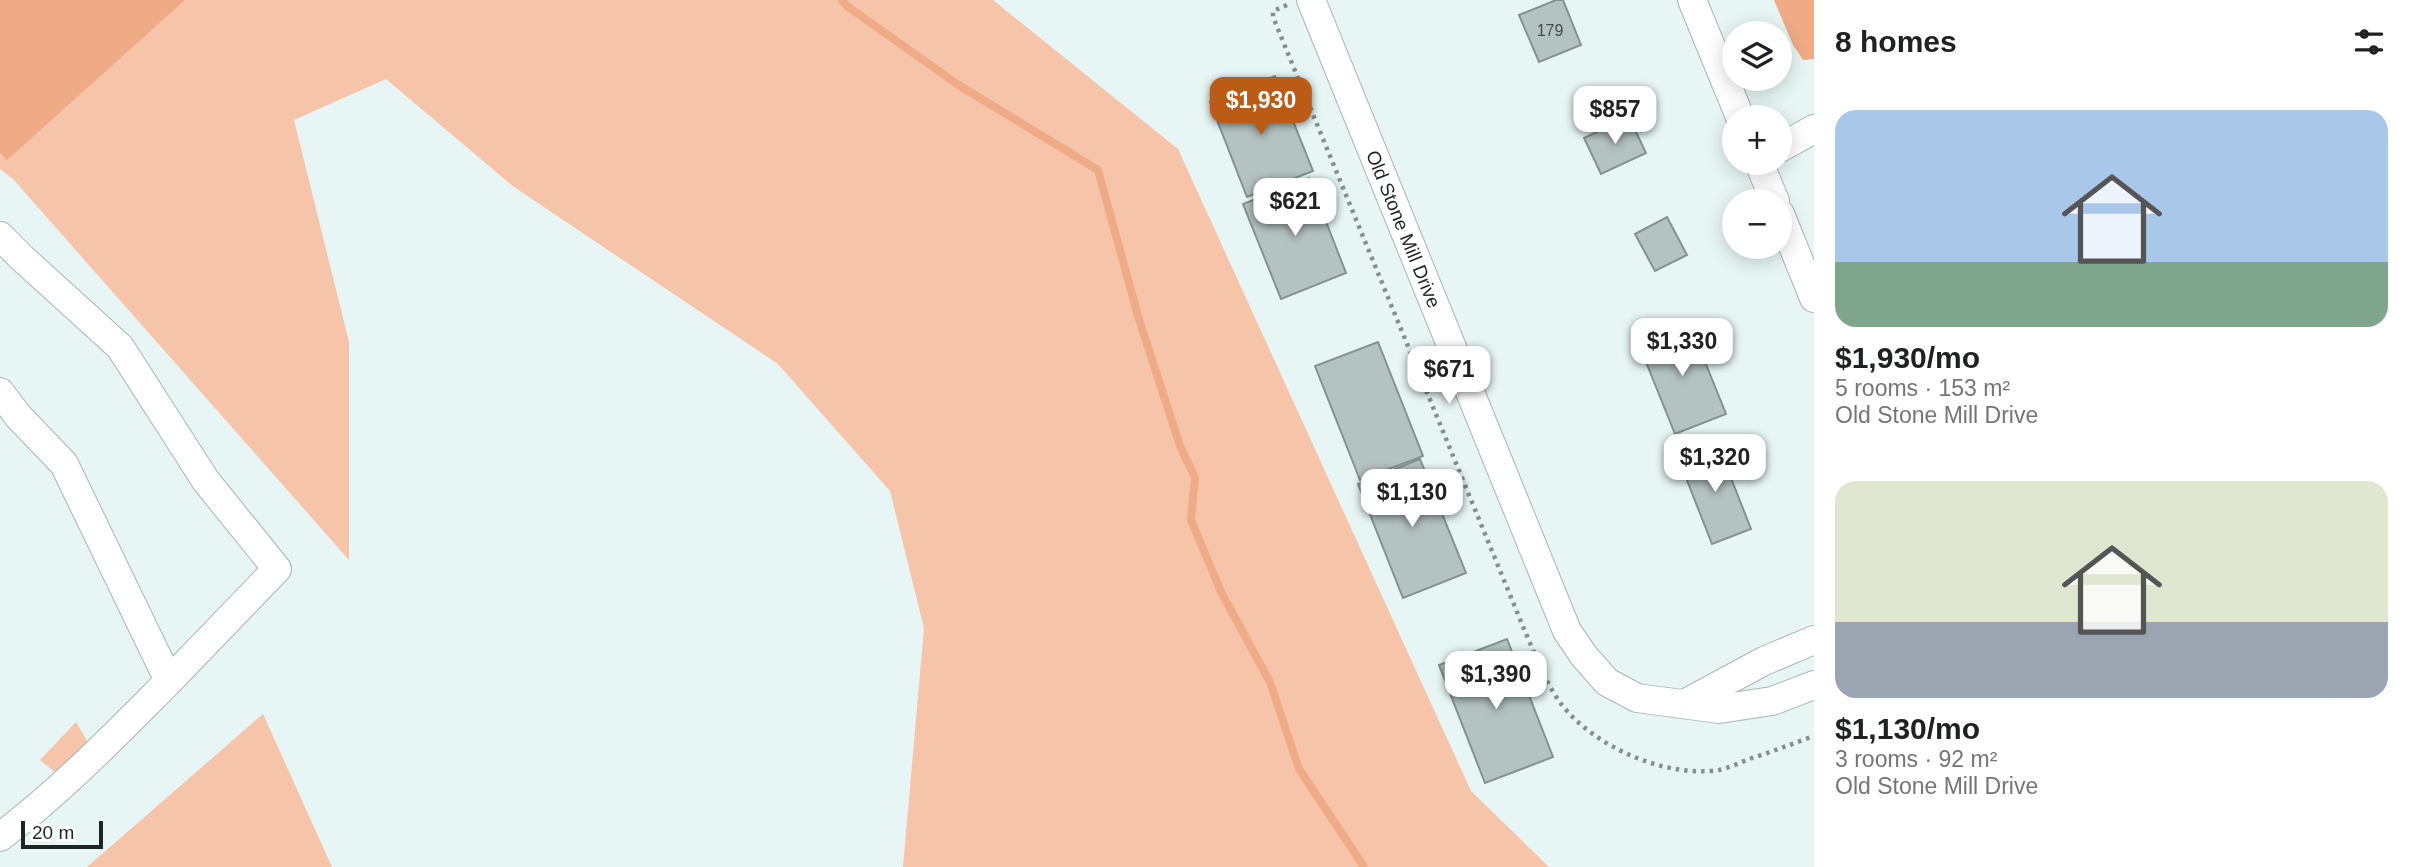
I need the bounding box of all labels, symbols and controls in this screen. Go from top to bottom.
map controls [1722,21,1792,259]
button: layers [1722,21,1792,91]
house number: 179 [1537,22,1563,39]
icon: filters [2350,23,2388,61]
text: 8 homes [1835,25,1957,58]
pin: $1,930 [1204,78,1318,137]
pin: $857 [1574,86,1656,146]
text: $1,930 [1226,87,1296,113]
text: $857 [1589,96,1641,122]
button: + [1722,105,1792,175]
street label: Old Stone Mill Drive [1363,147,1445,311]
icon: home [2049,156,2175,282]
pin: $621 [1254,178,1336,238]
text: $621 [1269,188,1321,214]
button: − [1722,189,1792,259]
pin: $1,330 [1625,318,1739,378]
text: $1,330 [1647,328,1717,354]
text: $1,930/mo [1835,341,1980,374]
pin: $671 [1408,346,1490,406]
text: $671 [1423,356,1475,382]
text: 5 rooms · 153 m² [1835,375,2010,401]
text: Old Stone Mill Drive [1835,402,2038,428]
pin: $1,320 [1658,434,1772,494]
text: $1,320 [1680,444,1750,470]
pin: $1,130 [1355,470,1469,529]
text: $1,130 [1377,479,1447,505]
icon: home [2049,527,2175,653]
pin: $1,390 [1439,652,1553,711]
text: $1,390 [1461,661,1531,687]
text: $1,130/mo [1835,712,1980,745]
text: 3 rooms · 92 m² [1835,746,1997,772]
text: Old Stone Mill Drive [1835,773,2038,799]
scale bar [21,818,103,850]
text: 20 m [32,822,74,843]

